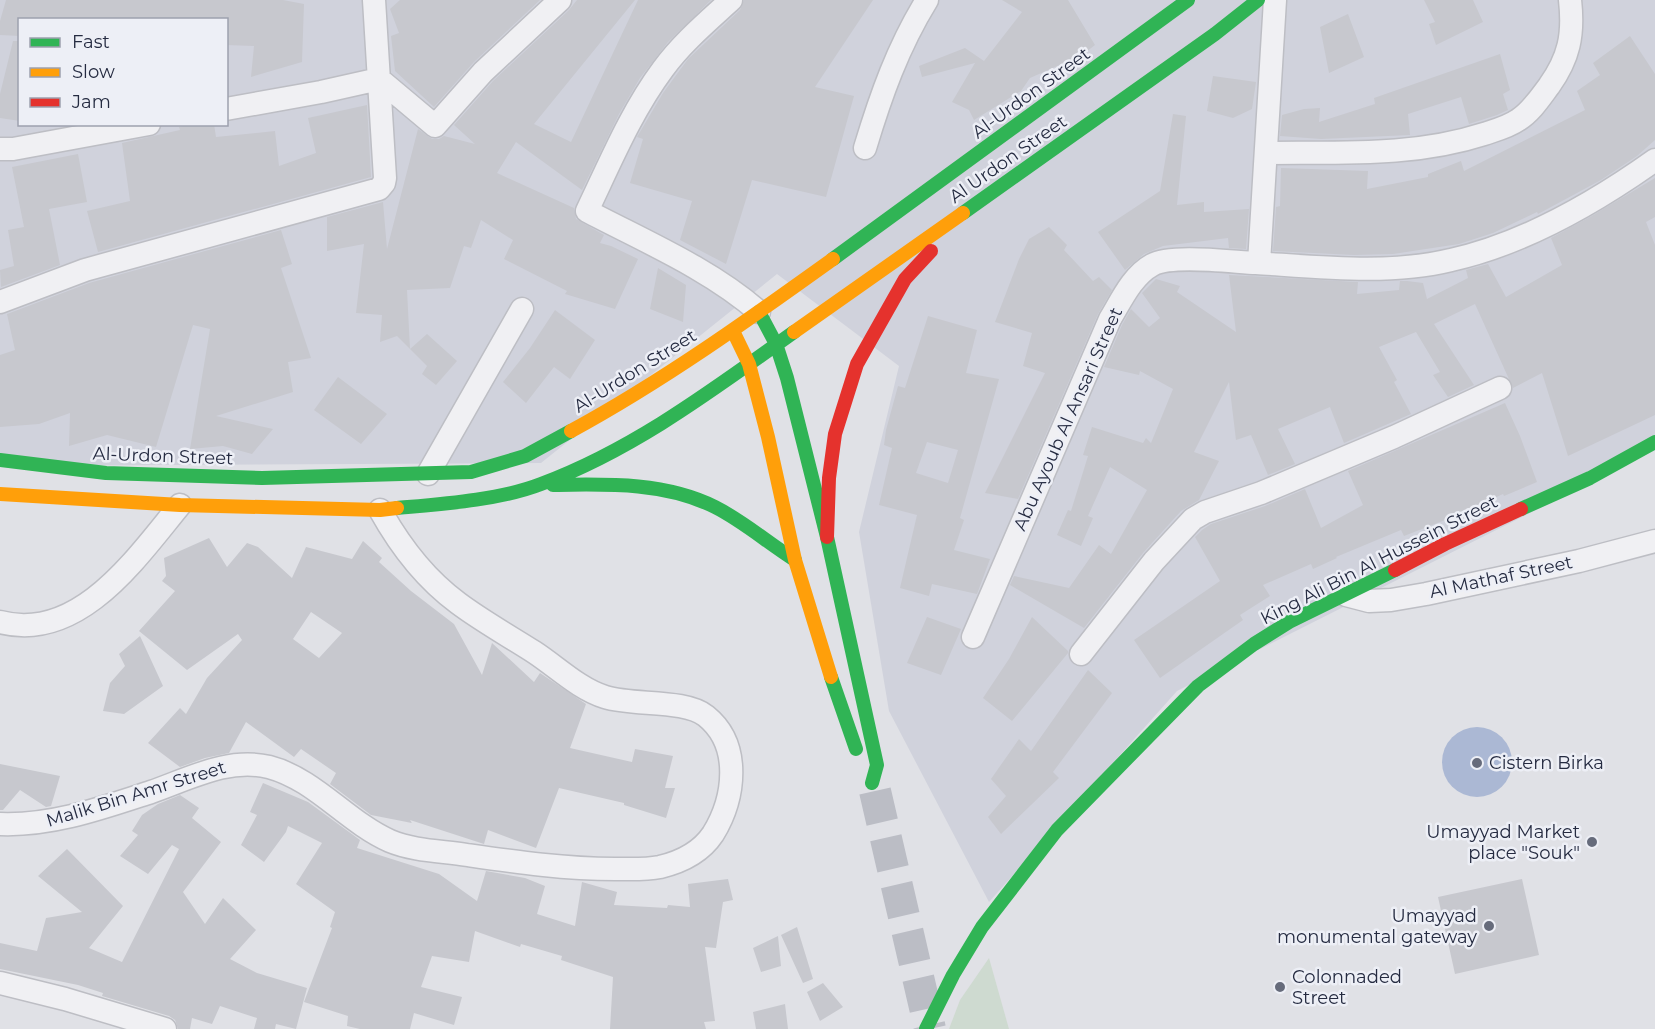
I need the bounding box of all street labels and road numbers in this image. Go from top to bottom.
street label: Al-Urdon Street [968,43,1094,143]
street label: Al Urdon Street [945,110,1071,208]
street label: Abu Ayoub Al Ansari Street [1009,304,1127,534]
street label: Al-Urdon Street [570,324,700,418]
street label: Al-Urdon Street [92,443,234,469]
street label: King Ali Bin Al Hussein Street [1257,490,1501,630]
street label: Al Mathaf Street [1427,551,1575,603]
street label: Malik Bin Amr Street [44,756,228,832]

